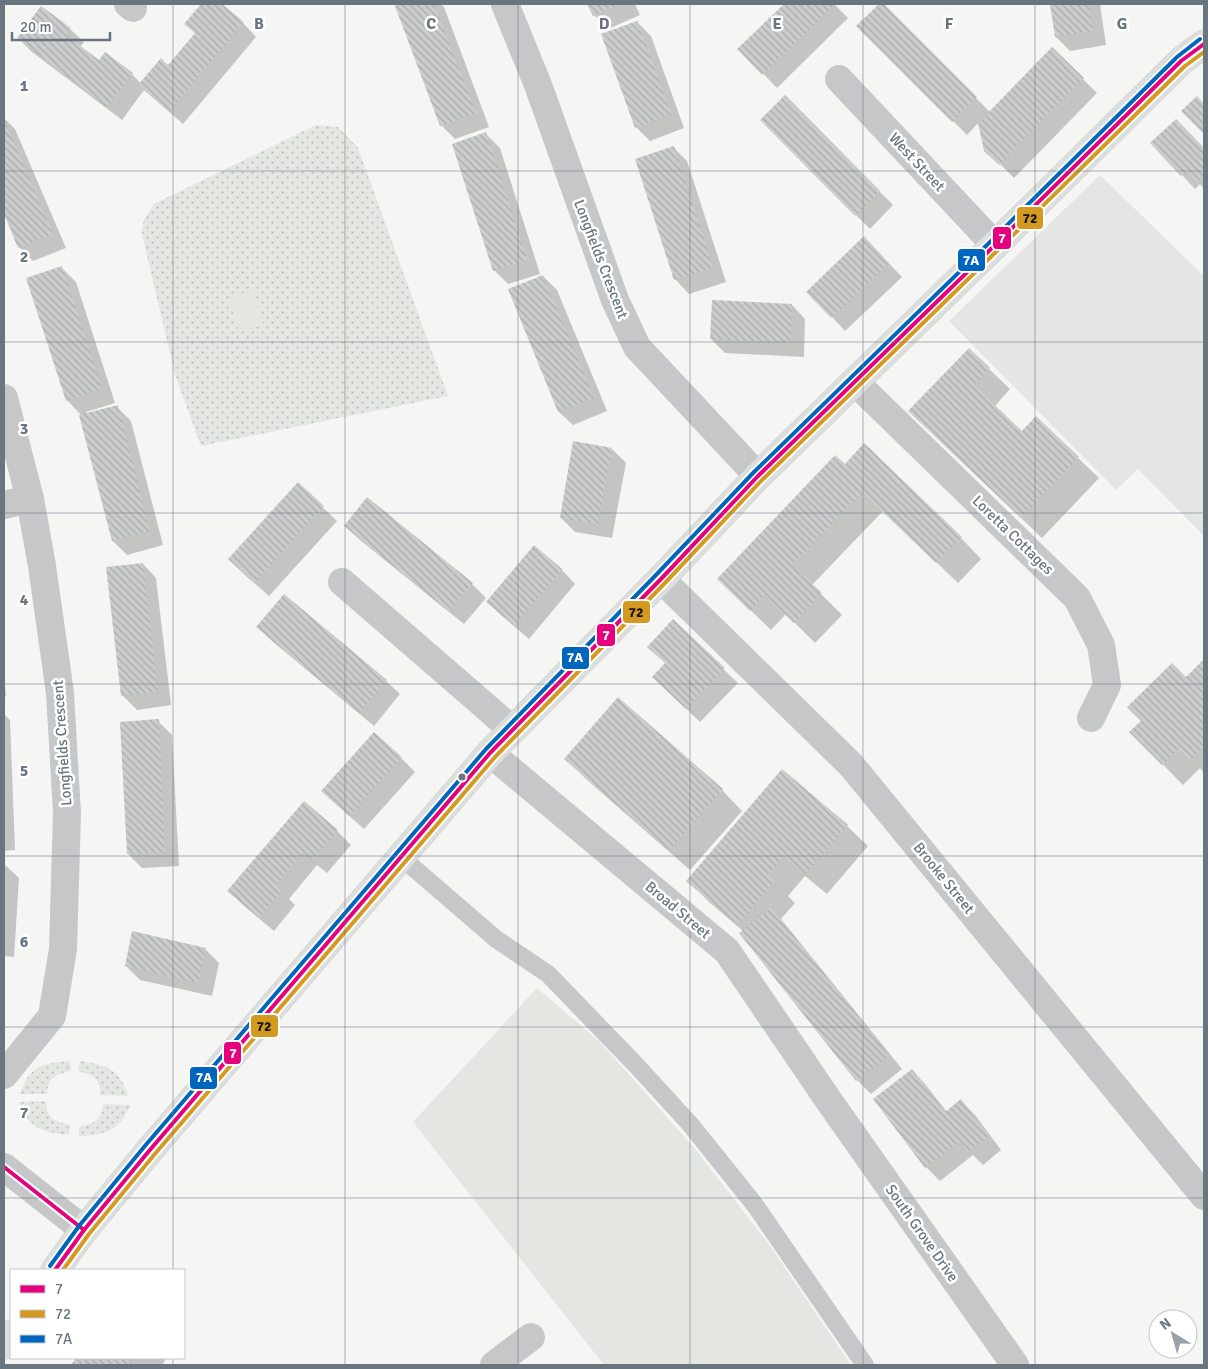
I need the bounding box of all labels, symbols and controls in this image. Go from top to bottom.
scale bar [12,10,110,42]
text: B [254,14,264,34]
text: C [426,14,436,34]
text: D [599,14,610,34]
text: E [772,14,782,34]
text: F [945,14,954,34]
text: G [1117,14,1127,34]
text: 20 m [20,18,51,36]
text: 1 [20,76,29,96]
street label: West Street [885,129,949,195]
street label: Longfields Crescent [570,197,632,321]
line badge: 72 [1016,206,1044,230]
text: 72 [1022,210,1038,227]
line badge: 7 [992,226,1012,250]
text: 7 [998,230,1006,247]
text: 2 [20,247,28,267]
line badge: 7A [957,248,986,272]
text: 7A [963,252,979,269]
text: 3 [20,419,28,439]
street label: Loretta Cottages [969,492,1058,579]
text: 4 [20,590,29,610]
line badge: 72 [622,600,651,624]
text: 72 [628,604,644,621]
line badge: 7 [596,623,616,647]
text: 7 [602,627,610,644]
line badge: 7A [561,646,590,670]
text: 7A [567,649,583,666]
street label: Longfields Crescent [49,680,75,806]
text: 5 [20,761,28,781]
unlabelled marker [457,772,467,782]
street label: Brooke Street [910,839,978,917]
street label: Broad Street [642,877,714,943]
text: 6 [20,932,29,952]
line badge: 72 [250,1014,279,1038]
text: 72 [256,1018,272,1035]
line badge: 7 [223,1041,242,1065]
text: 7 [229,1045,237,1062]
line badge: 7A [189,1066,218,1090]
text: 7A [196,1069,212,1086]
text: 7 [20,1103,29,1123]
street label: South Grove Drive [882,1181,962,1285]
legend [10,1269,185,1359]
text: 7 [55,1280,63,1298]
text: 72 [55,1305,71,1323]
north arrow [1148,1309,1198,1359]
text: N [1156,1314,1174,1334]
text: 7A [55,1330,72,1348]

